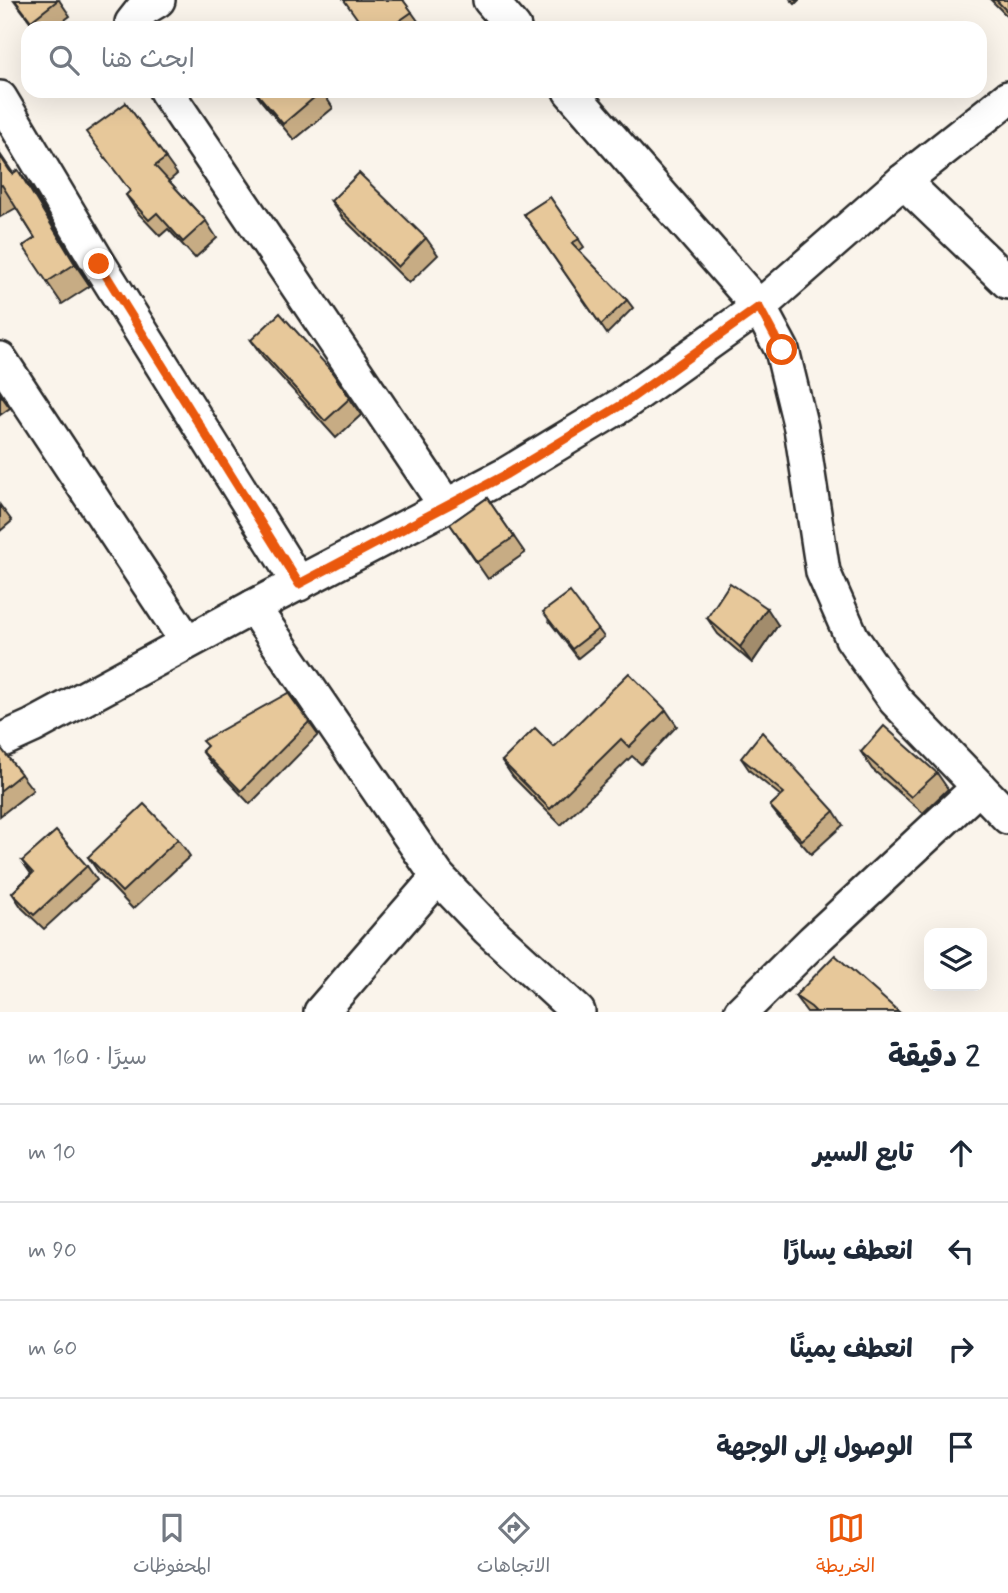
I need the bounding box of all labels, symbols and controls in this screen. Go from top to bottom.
search box [21,21,987,98]
icon: search [45,41,83,79]
text: ابحث هنا [101,43,195,77]
route end [83,248,114,279]
route start [766,334,797,365]
map controls [924,928,987,991]
button: layers [924,928,987,991]
text: 2 دقيقة [888,1038,980,1077]
text: سيرًا · 160 m [28,1043,147,1073]
icon: ahead [942,1134,980,1172]
text: تابع السير [813,1137,913,1171]
text: 10 m [28,1138,76,1168]
icon: left [942,1232,980,1270]
text: انعطف يسارًا [783,1235,913,1269]
text: 90 m [28,1236,77,1266]
icon: right [942,1330,980,1368]
text: انعطف يمينًا [790,1333,913,1367]
text: 60 m [28,1334,77,1364]
icon: arrive [942,1428,980,1466]
text: الوصول إلى الوجهة [716,1431,913,1465]
tab: المحفوظات [133,1509,211,1582]
tab: الاتجاهات [477,1509,550,1582]
tab: الخريطة [816,1509,875,1582]

